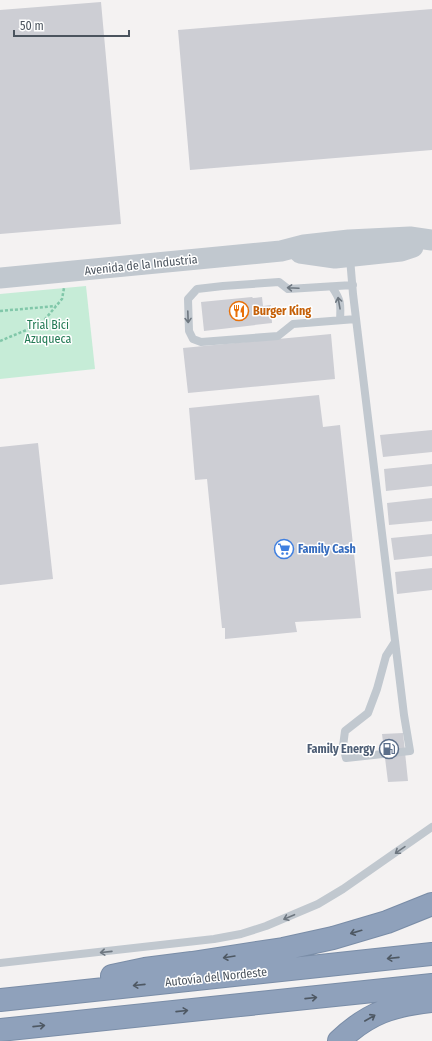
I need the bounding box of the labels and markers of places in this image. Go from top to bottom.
restaurant icon: Burger King [228,300,250,322]
place label: Burger King [253,304,311,318]
supermarket icon: Family Cash [273,538,295,560]
place label: Family Cash [298,542,356,556]
fuel station icon: Family Energy [378,738,400,760]
place label: Family Energy [307,742,375,756]

